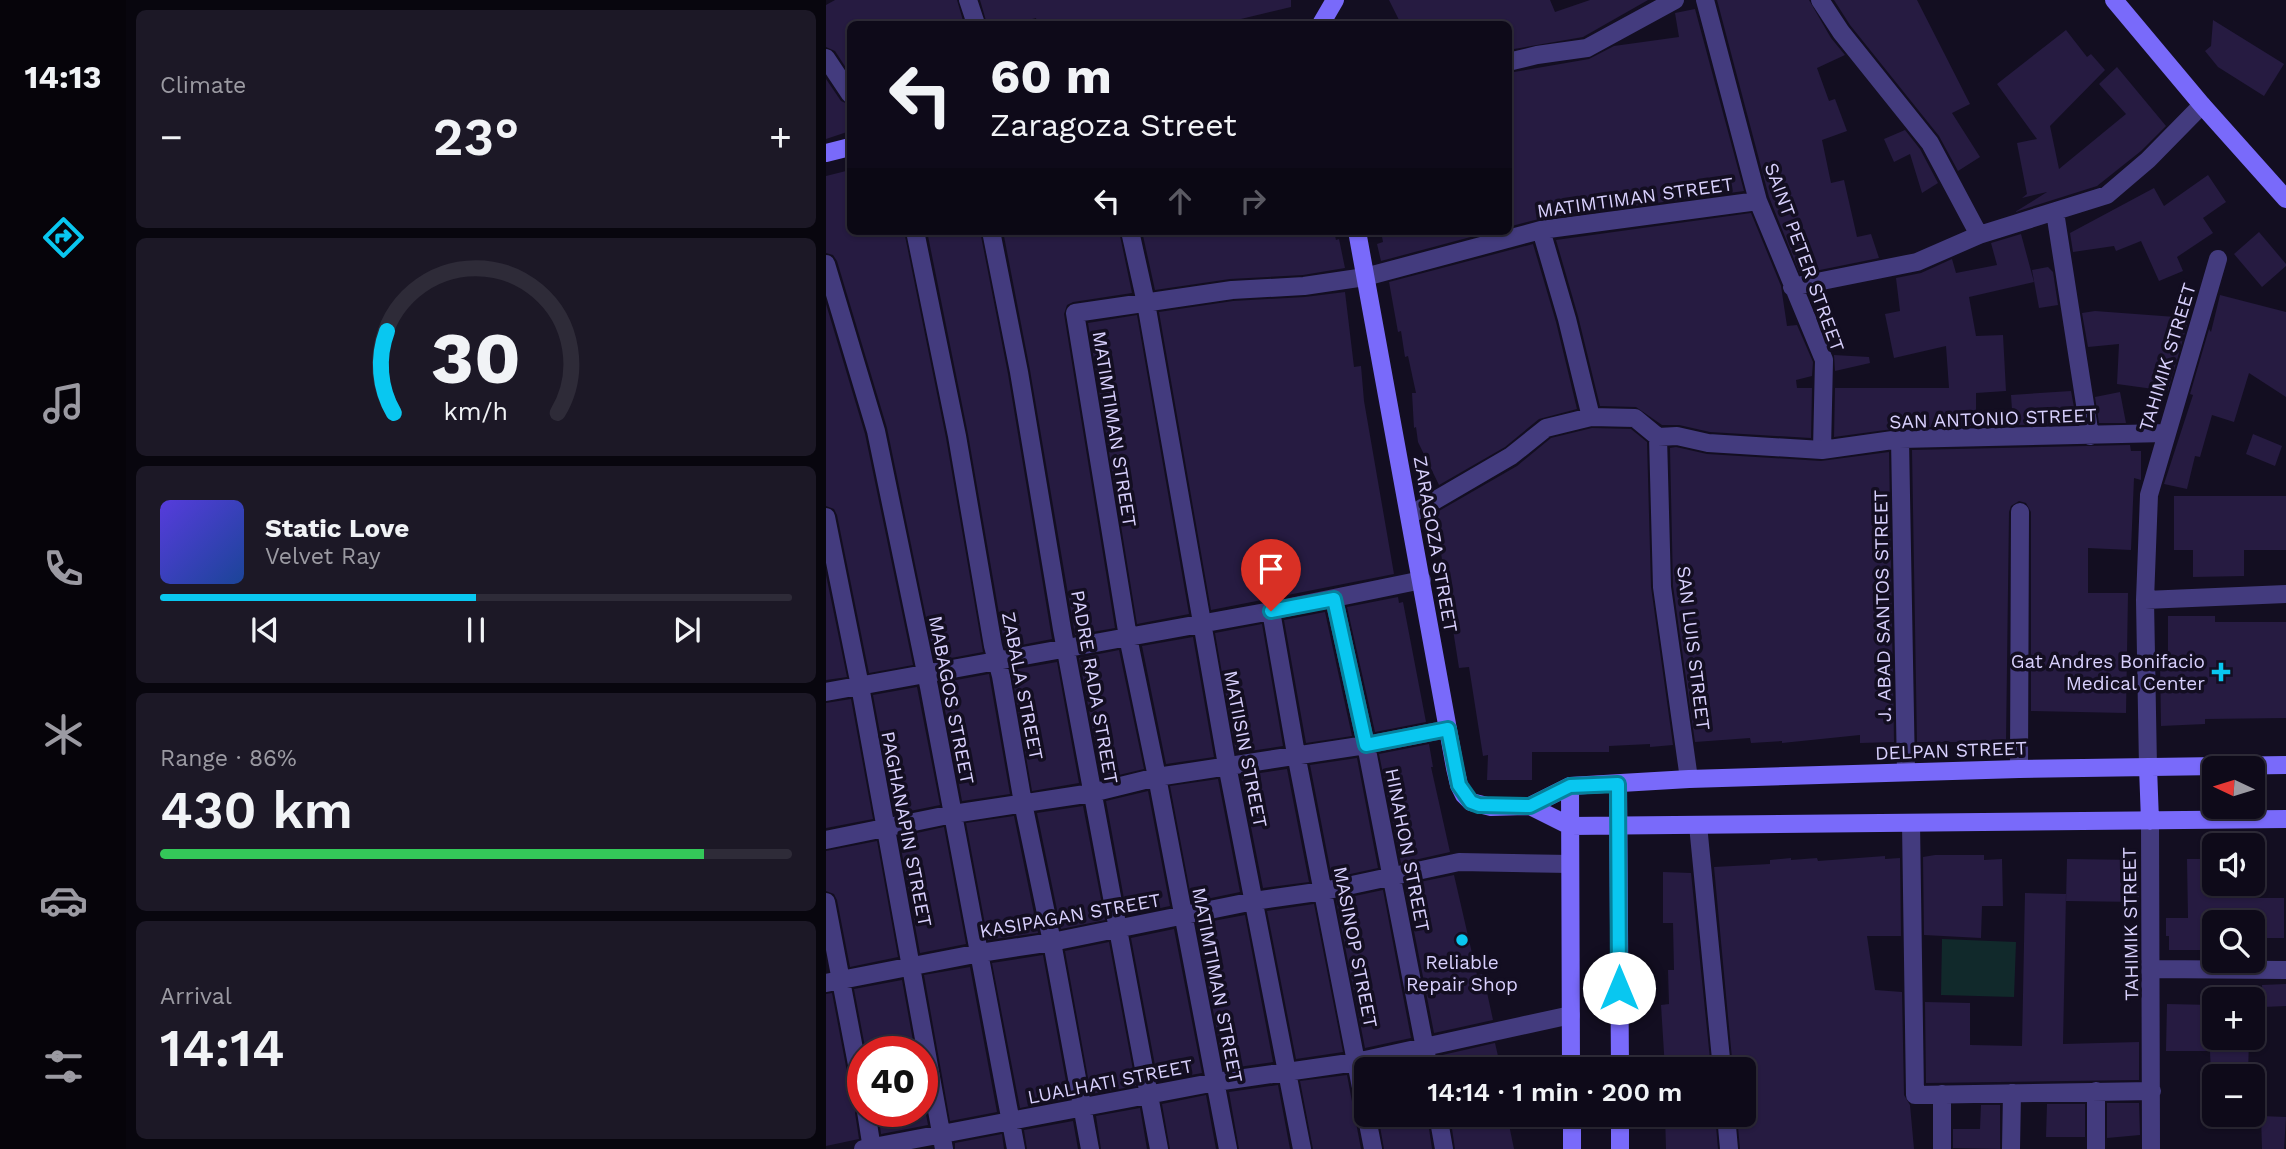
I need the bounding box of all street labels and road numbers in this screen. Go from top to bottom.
street label: SAINT PETER STREET [1760,160,1849,355]
street label: MATIMTIMAN STREET [1535,172,1735,223]
street label: TAHIMIK STREET [2134,280,2201,434]
street label: MATIMTIMAN STREET [1088,329,1141,529]
street label: SAN ANTONIO STREET [1889,403,2097,434]
street label: ZARAGOZA STREET [1409,454,1462,634]
street label: J. ABAD SANTOS STREET [1869,490,1896,722]
street label: SAN LUIS STREET [1672,565,1715,731]
street label: PADRE RADA STREET [1066,588,1123,786]
street label: ZABALA STREET [997,610,1048,762]
street label: MABAGOS STREET [924,614,979,786]
street label: MATIISIN STREET [1219,669,1272,830]
street label: PAGHANAPIN STREET [876,729,937,929]
street label: DELPAN STREET [1875,736,2028,765]
street label: HINAHON STREET [1380,766,1435,934]
street label: TAHIMIK STREET [2118,847,2143,1001]
street label: MASINOP STREET [1329,865,1382,1030]
street label: MATIMTIMAN STREET [1187,886,1248,1085]
street label: KASIPAGAN STREET [978,888,1163,943]
street label: LUALHATI STREET [1026,1054,1195,1109]

